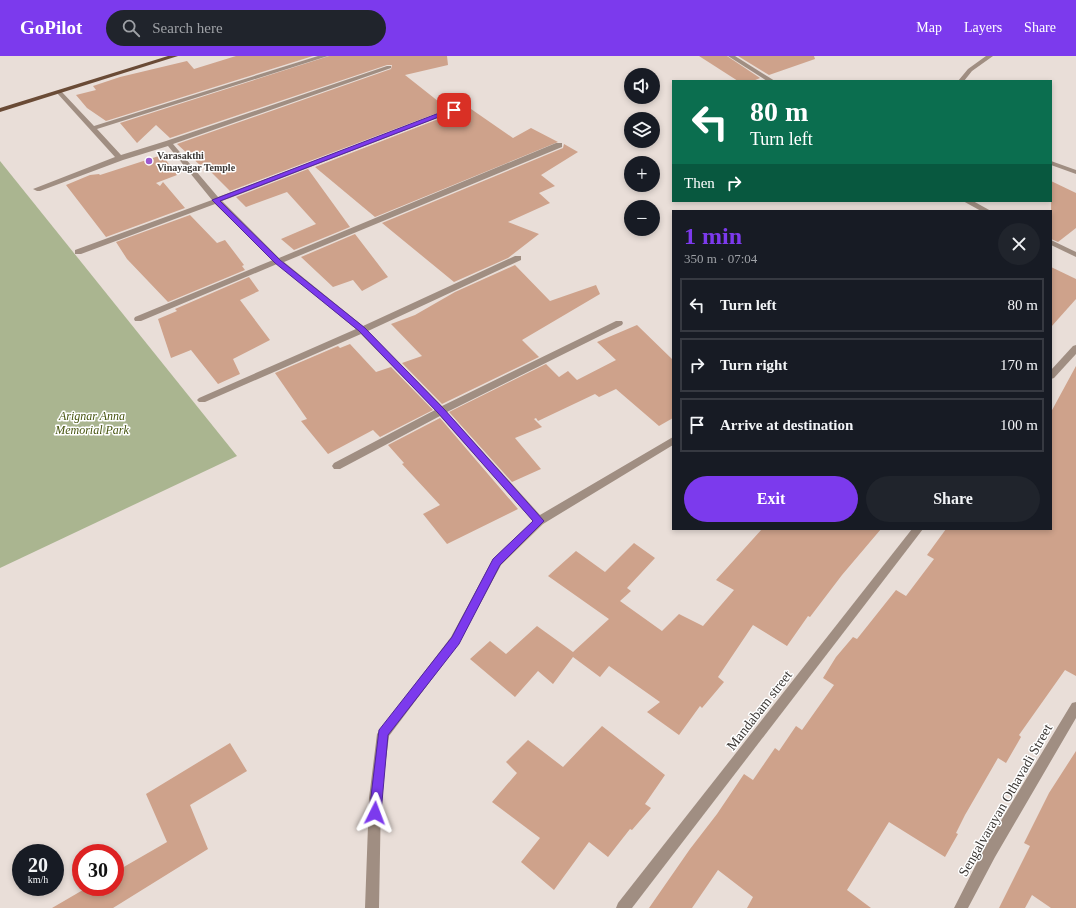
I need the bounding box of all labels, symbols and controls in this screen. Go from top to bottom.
search box [106,10,386,46]
text: GoPilot [20,17,82,38]
icon: search [120,17,142,39]
text: Search here [152,20,223,36]
text: Map [916,20,942,35]
text: Layers [964,20,1002,35]
text: Share [1024,20,1056,35]
map controls [624,68,660,236]
button: sound [624,68,660,104]
pin [437,93,471,127]
icon: left [684,96,736,148]
text: 80 m [750,96,808,127]
icon: arrive [443,99,465,121]
button: layers [624,112,660,148]
text: Turn left [750,129,813,149]
place label: Varasakthi Vinayagar Temple [157,150,236,173]
marker: Varasakthi Vinayagar Temple [144,156,154,166]
button: + [624,156,660,192]
icon: right [723,172,745,194]
text: Then [684,175,715,191]
button: − [624,200,660,236]
text: 1 min [684,223,742,249]
button: close [998,223,1040,265]
text: 350 m · 07:04 [684,251,757,266]
icon: left [686,294,708,316]
text: Turn left [720,297,777,313]
text: 80 m [1008,297,1038,313]
icon: right [686,354,708,376]
text: Turn right [720,357,787,373]
text: 170 m [1000,357,1038,373]
park label: Arignar Anna Memorial Park [54,409,129,437]
icon: arrive [686,414,708,436]
text: Arrive at destination [720,417,853,433]
text: 100 m [1000,417,1038,433]
button: Exit [684,476,858,522]
button: Share [866,476,1040,522]
street label: Mandabam street [724,667,795,753]
street label: Sengalvarayan Othavadi Street [956,721,1055,879]
position arrow [354,792,396,834]
speed limit sign: 30 [72,844,124,896]
text: 20 [28,854,48,876]
text: km/h [28,874,48,885]

